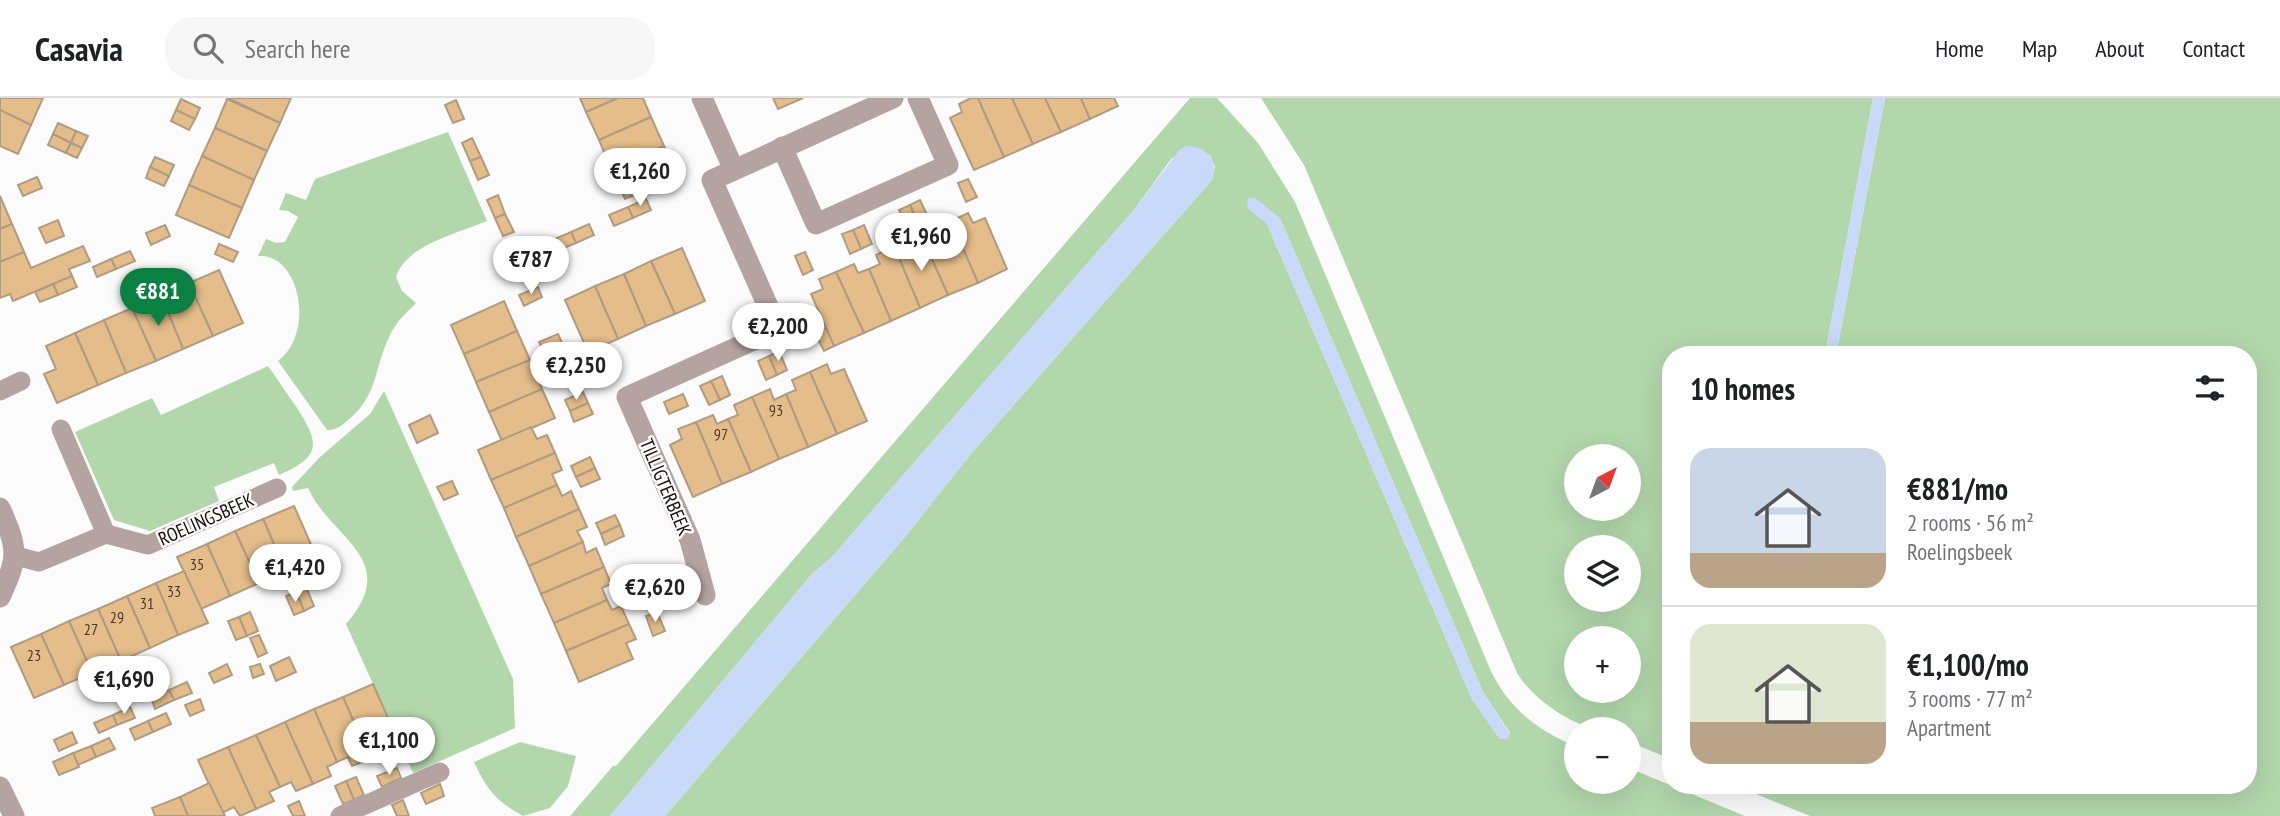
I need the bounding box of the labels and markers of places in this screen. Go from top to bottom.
pin: €1,260 [583,148,697,208]
pin: €1,960 [864,214,978,273]
pin: €787 [490,236,572,296]
pin: €881 [117,268,199,328]
pin: €2,200 [721,303,835,363]
pin: €2,250 [519,342,633,402]
pin: €1,420 [238,545,352,604]
pin: €2,620 [598,564,712,624]
pin: €1,690 [67,656,181,716]
pin: €1,100 [332,718,446,777]

